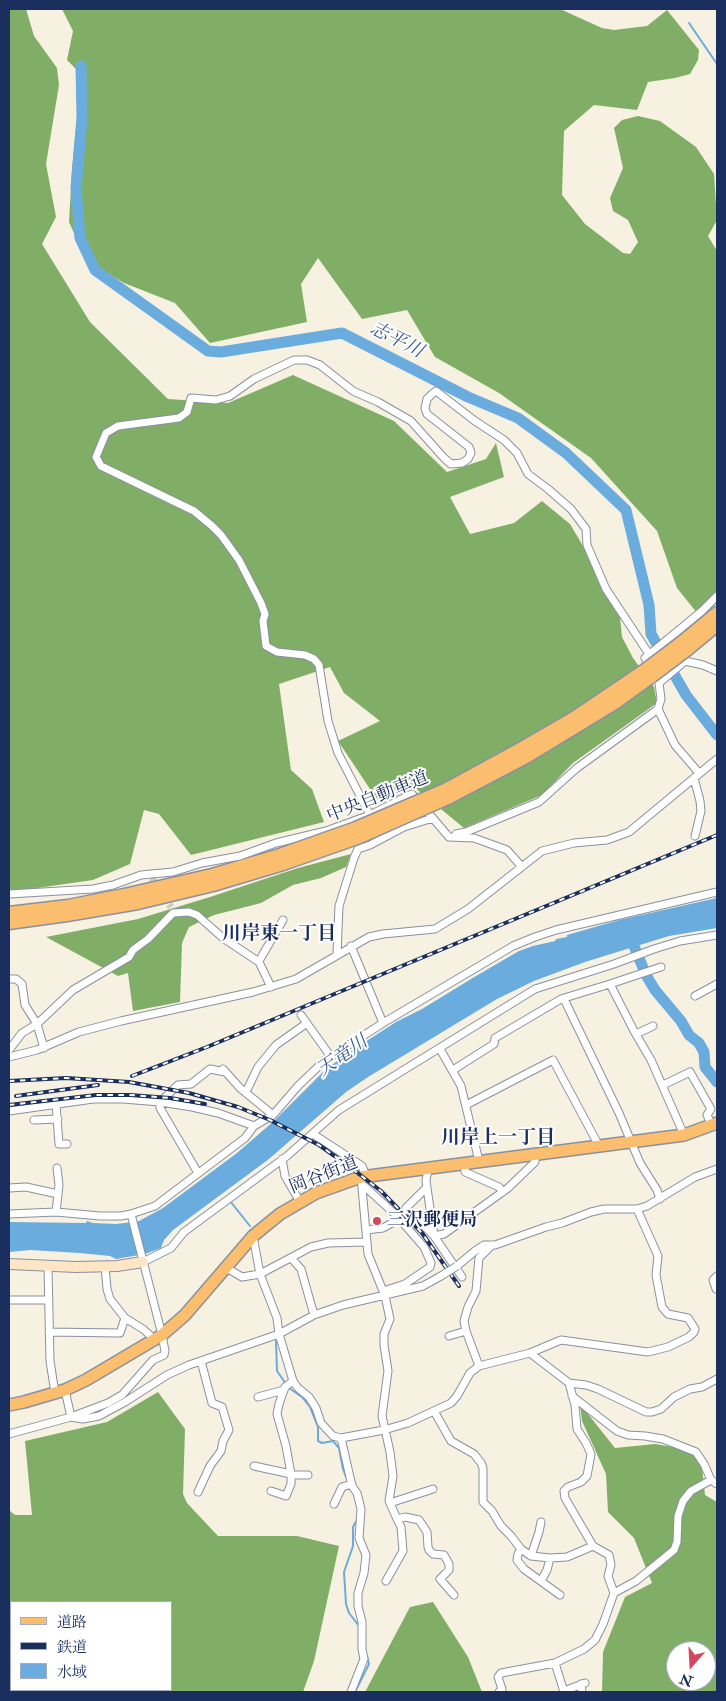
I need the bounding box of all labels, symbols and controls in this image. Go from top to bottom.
water label: 志平川 [365,318,427,364]
street label: 中央自動車道 [324,768,432,828]
district label: 川岸東一丁目 [222,924,336,946]
water label: 天竜川 [313,1031,373,1083]
district label: 川岸上一丁目 [441,1128,555,1150]
street label: 岡谷街道 [287,1153,361,1199]
place label: 三沢郵便局 [387,1210,477,1232]
marker: 三沢郵便局 [371,1215,383,1227]
legend [10,1601,172,1691]
text: 道路 [57,1613,87,1632]
text: 鉄道 [57,1638,87,1657]
north arrow [666,1641,716,1691]
text: 水域 [57,1663,87,1682]
text: N [678,1670,695,1690]

